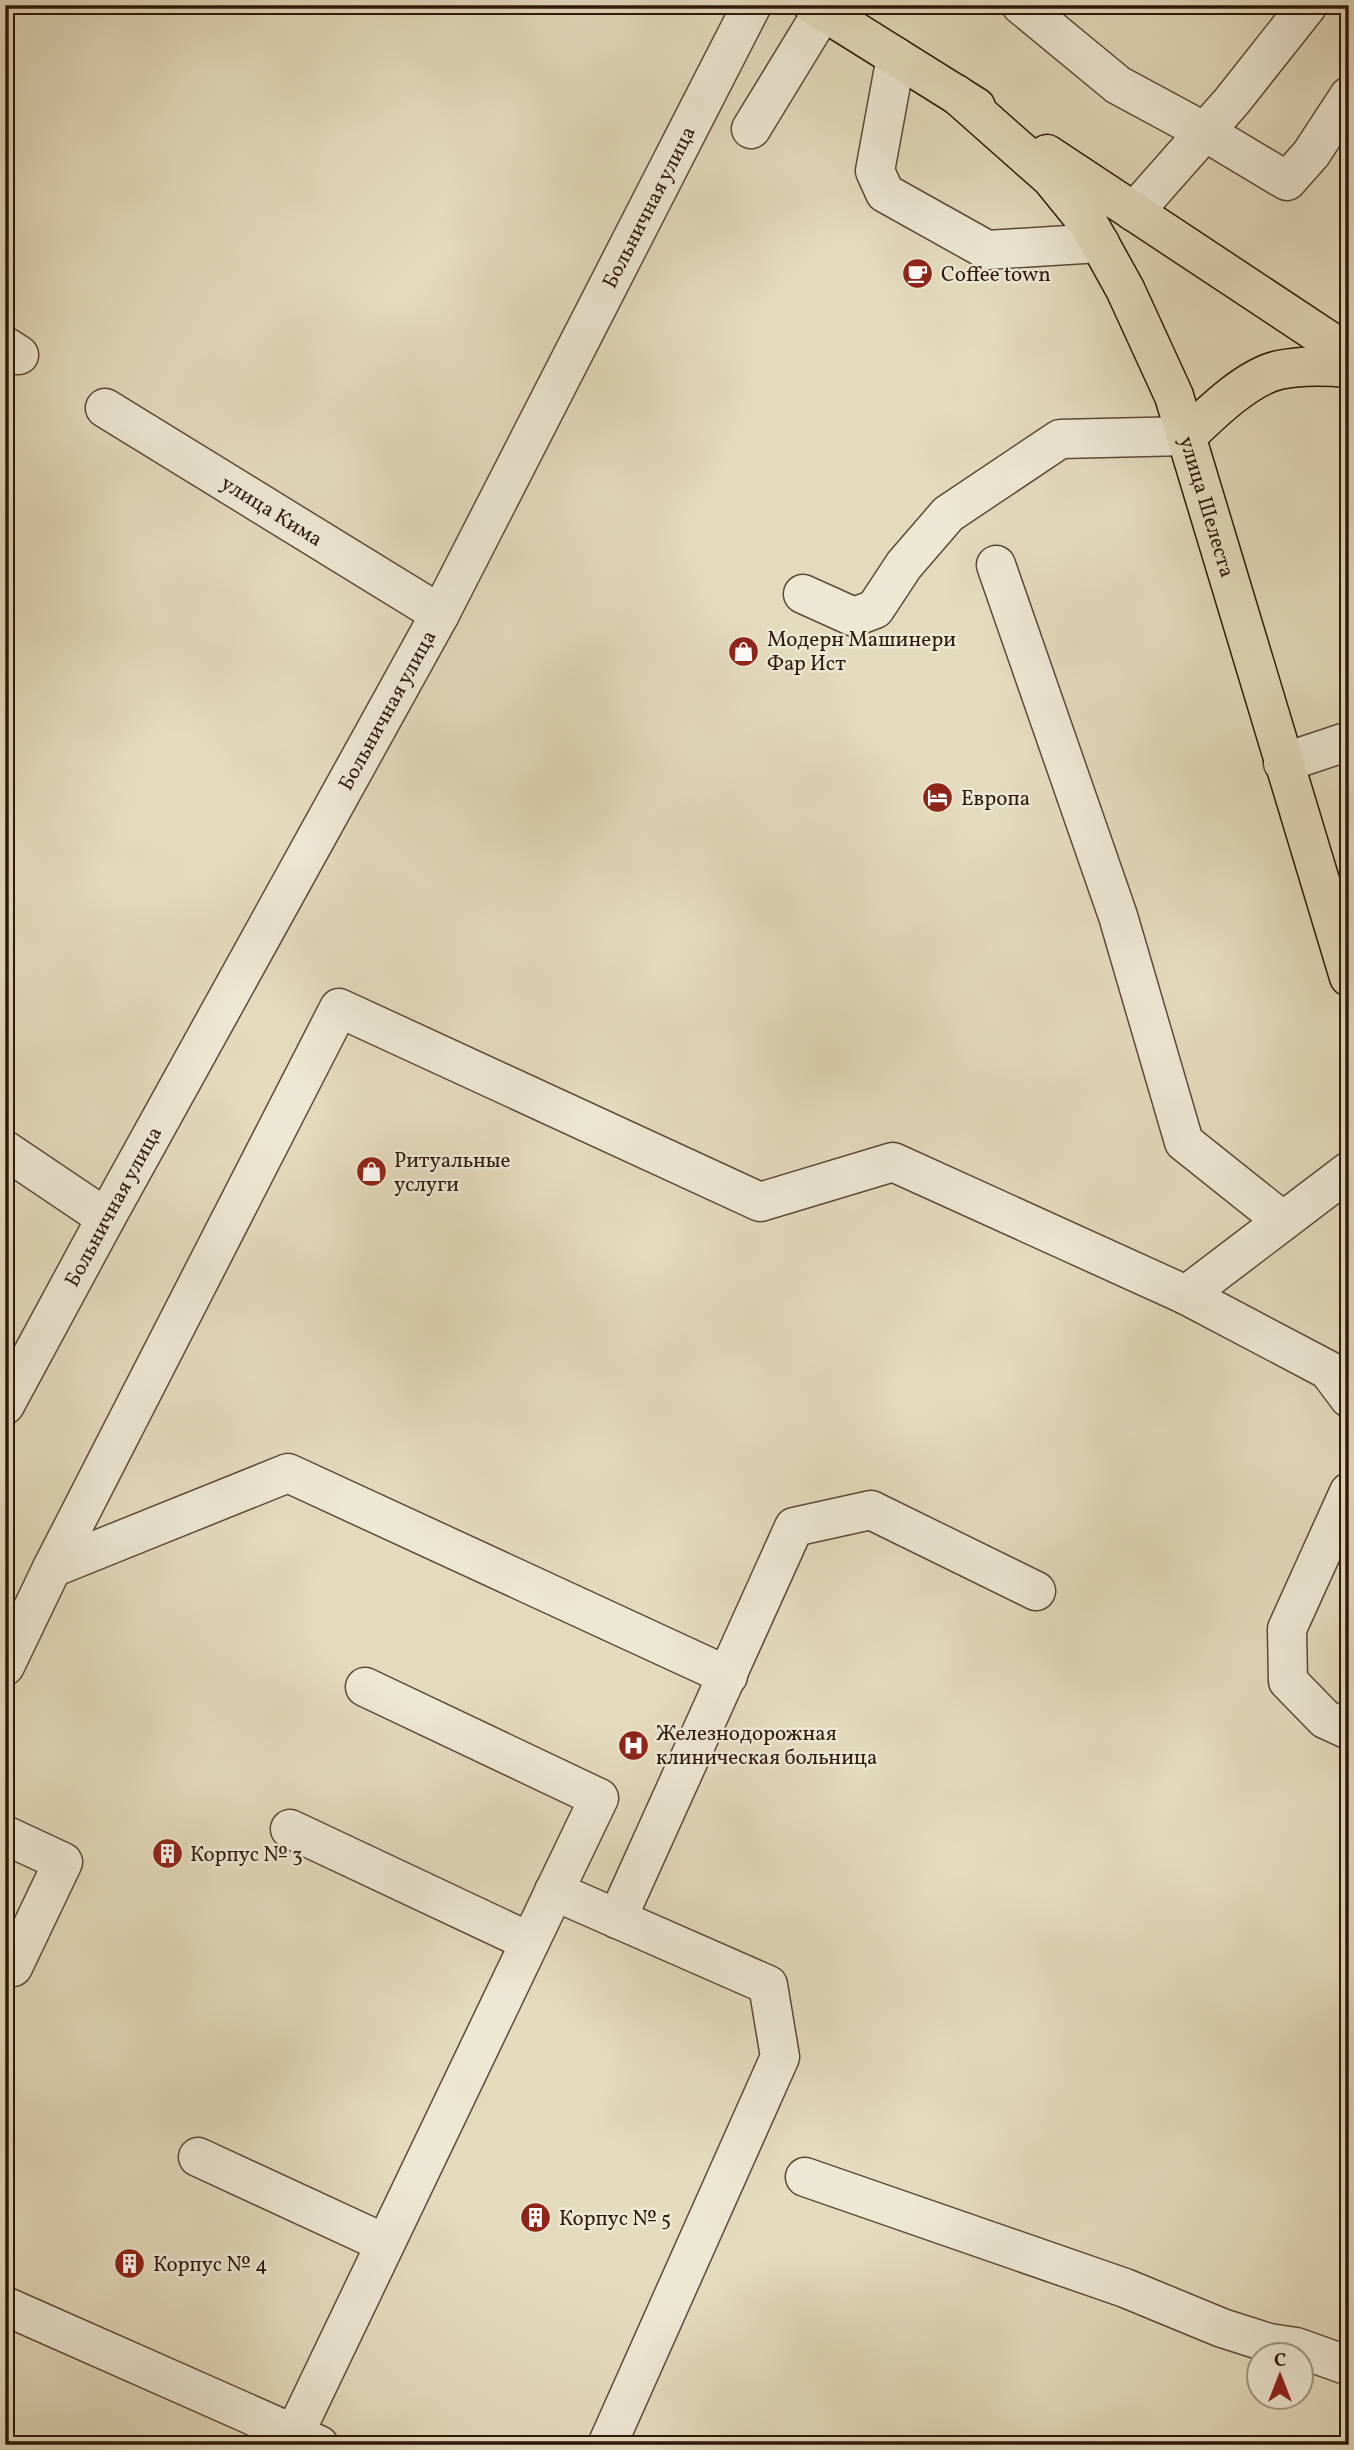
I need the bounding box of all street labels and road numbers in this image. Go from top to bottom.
street label: Больничная улица [596,121,704,294]
street label: улица Шелеста [1171,433,1241,581]
street label: улица Кима [215,470,328,554]
street label: Больничная улица [332,625,444,796]
street label: Больничная улица [58,1122,170,1292]

